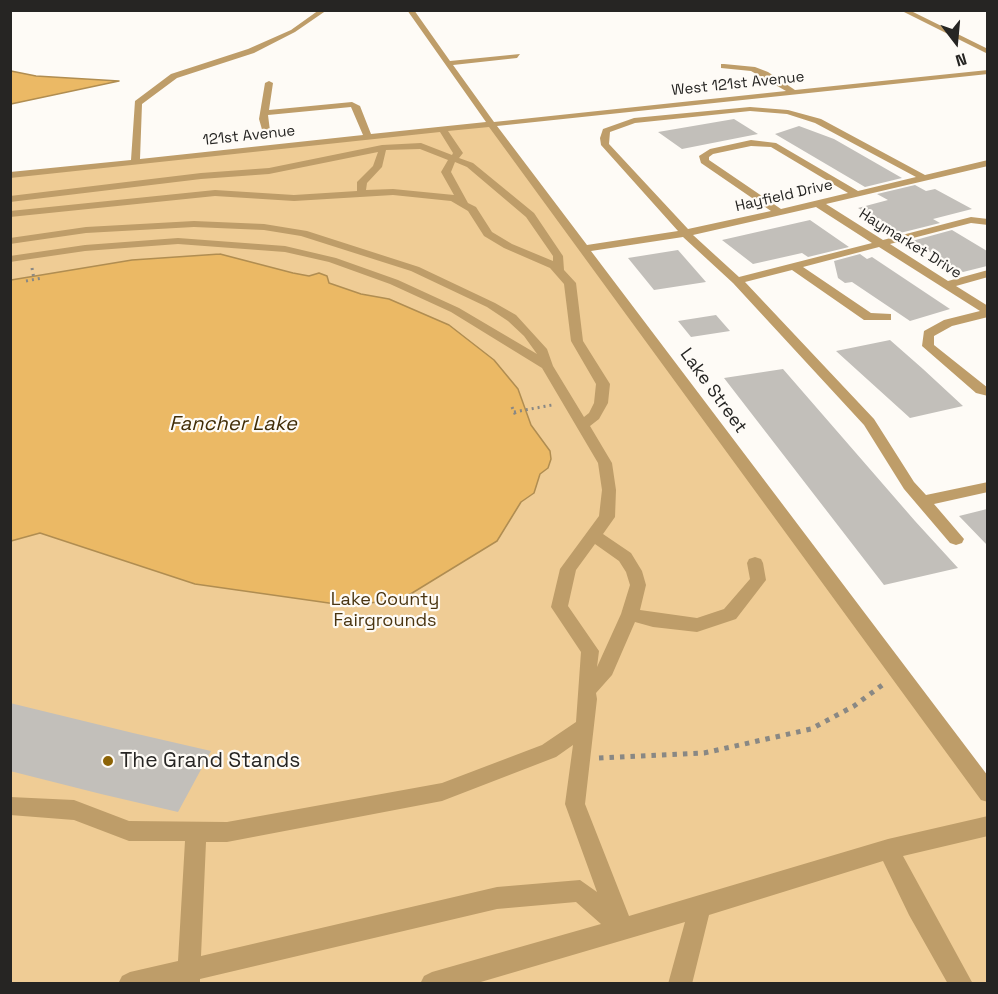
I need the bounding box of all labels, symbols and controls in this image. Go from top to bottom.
north arrow [926,12,986,72]
text: N [953,48,969,71]
street label: West 121st Avenue [671,68,805,100]
street label: 121st Avenue [202,122,296,150]
street label: Hayfield Drive [734,176,834,216]
street label: Haymarket Drive [855,205,965,283]
street label: Lake Street [675,344,751,438]
water label: Fancher Lake [169,413,297,437]
park label: Lake County Fairgrounds [331,589,439,632]
place label: The Grand Stands [120,748,300,774]
marker: The Grand Stands [101,754,115,768]

